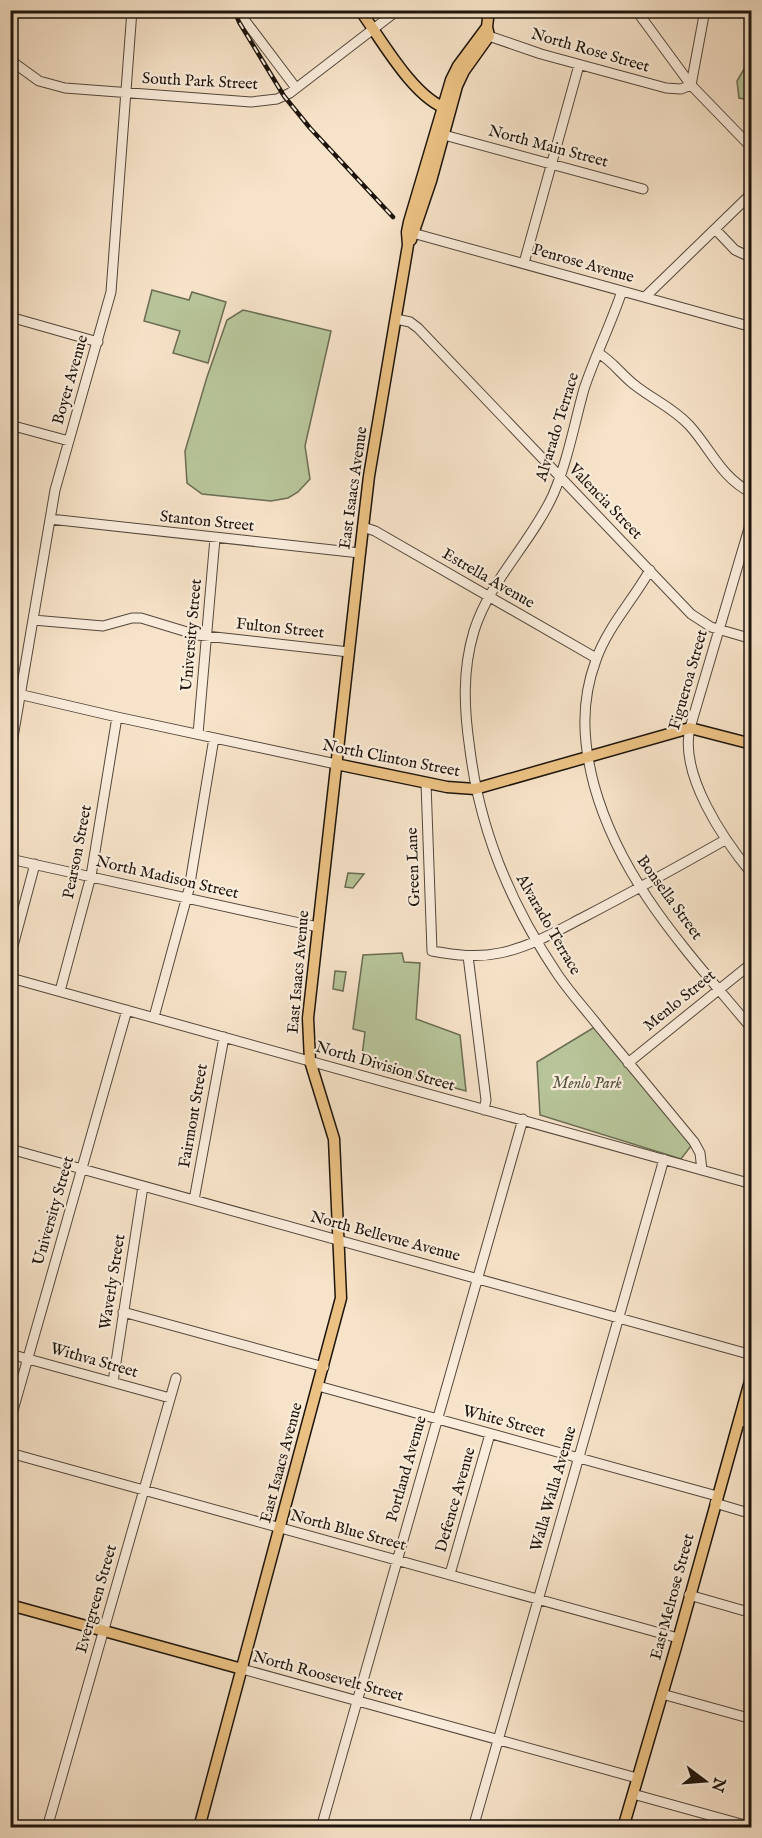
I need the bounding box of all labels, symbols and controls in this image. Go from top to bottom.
street label: North Rose Street [528,25,652,78]
street label: South Park Street [141,69,259,95]
street label: North Main Street [486,121,611,173]
street label: Penrose Avenue [530,240,636,288]
street label: Boyer Avenue [49,333,93,427]
street label: Alvarado Terrace [532,370,584,485]
street label: East Isaacs Avenue [335,425,373,551]
street label: Valencia Street [563,459,647,544]
street label: Stanton Street [159,507,256,537]
street label: Estrella Avenue [438,544,538,614]
street label: University Street [177,578,207,692]
street label: Fulton Street [235,614,326,644]
street label: Figueroa Street [665,627,713,732]
street label: North Clinton Street [321,736,462,782]
street label: Pearson Street [59,803,97,901]
street label: Green Lane [403,827,425,907]
street label: North Madison Street [94,852,241,904]
street label: Bonsella Street [632,852,707,945]
street label: Alvarado Terrace [511,870,585,979]
street label: East Isaacs Avenue [284,909,314,1035]
street label: Menlo Street [640,966,720,1036]
street label: North Division Street [313,1038,457,1097]
street label: Fairmont Street [175,1062,213,1169]
park label: Menlo Park [552,1074,622,1094]
street label: University Street [29,1154,79,1268]
street label: North Bellevue Avenue [308,1207,462,1267]
street label: Waverly Street [96,1232,131,1331]
street label: Withva Street [48,1339,141,1383]
street label: East Isaacs Avenue [256,1401,308,1525]
street label: White Street [460,1401,548,1443]
street label: Portland Avenue [382,1414,432,1524]
street label: Walla Walla Avenue [527,1424,581,1554]
street label: Defence Avenue [431,1445,481,1555]
street label: North Blue Street [288,1506,409,1556]
street label: East Melrose Street [647,1531,700,1662]
street label: Evergreen Street [72,1542,122,1656]
street label: North Roosevelt Street [250,1647,406,1707]
north arrow [675,1751,735,1811]
text: N [706,1774,729,1794]

